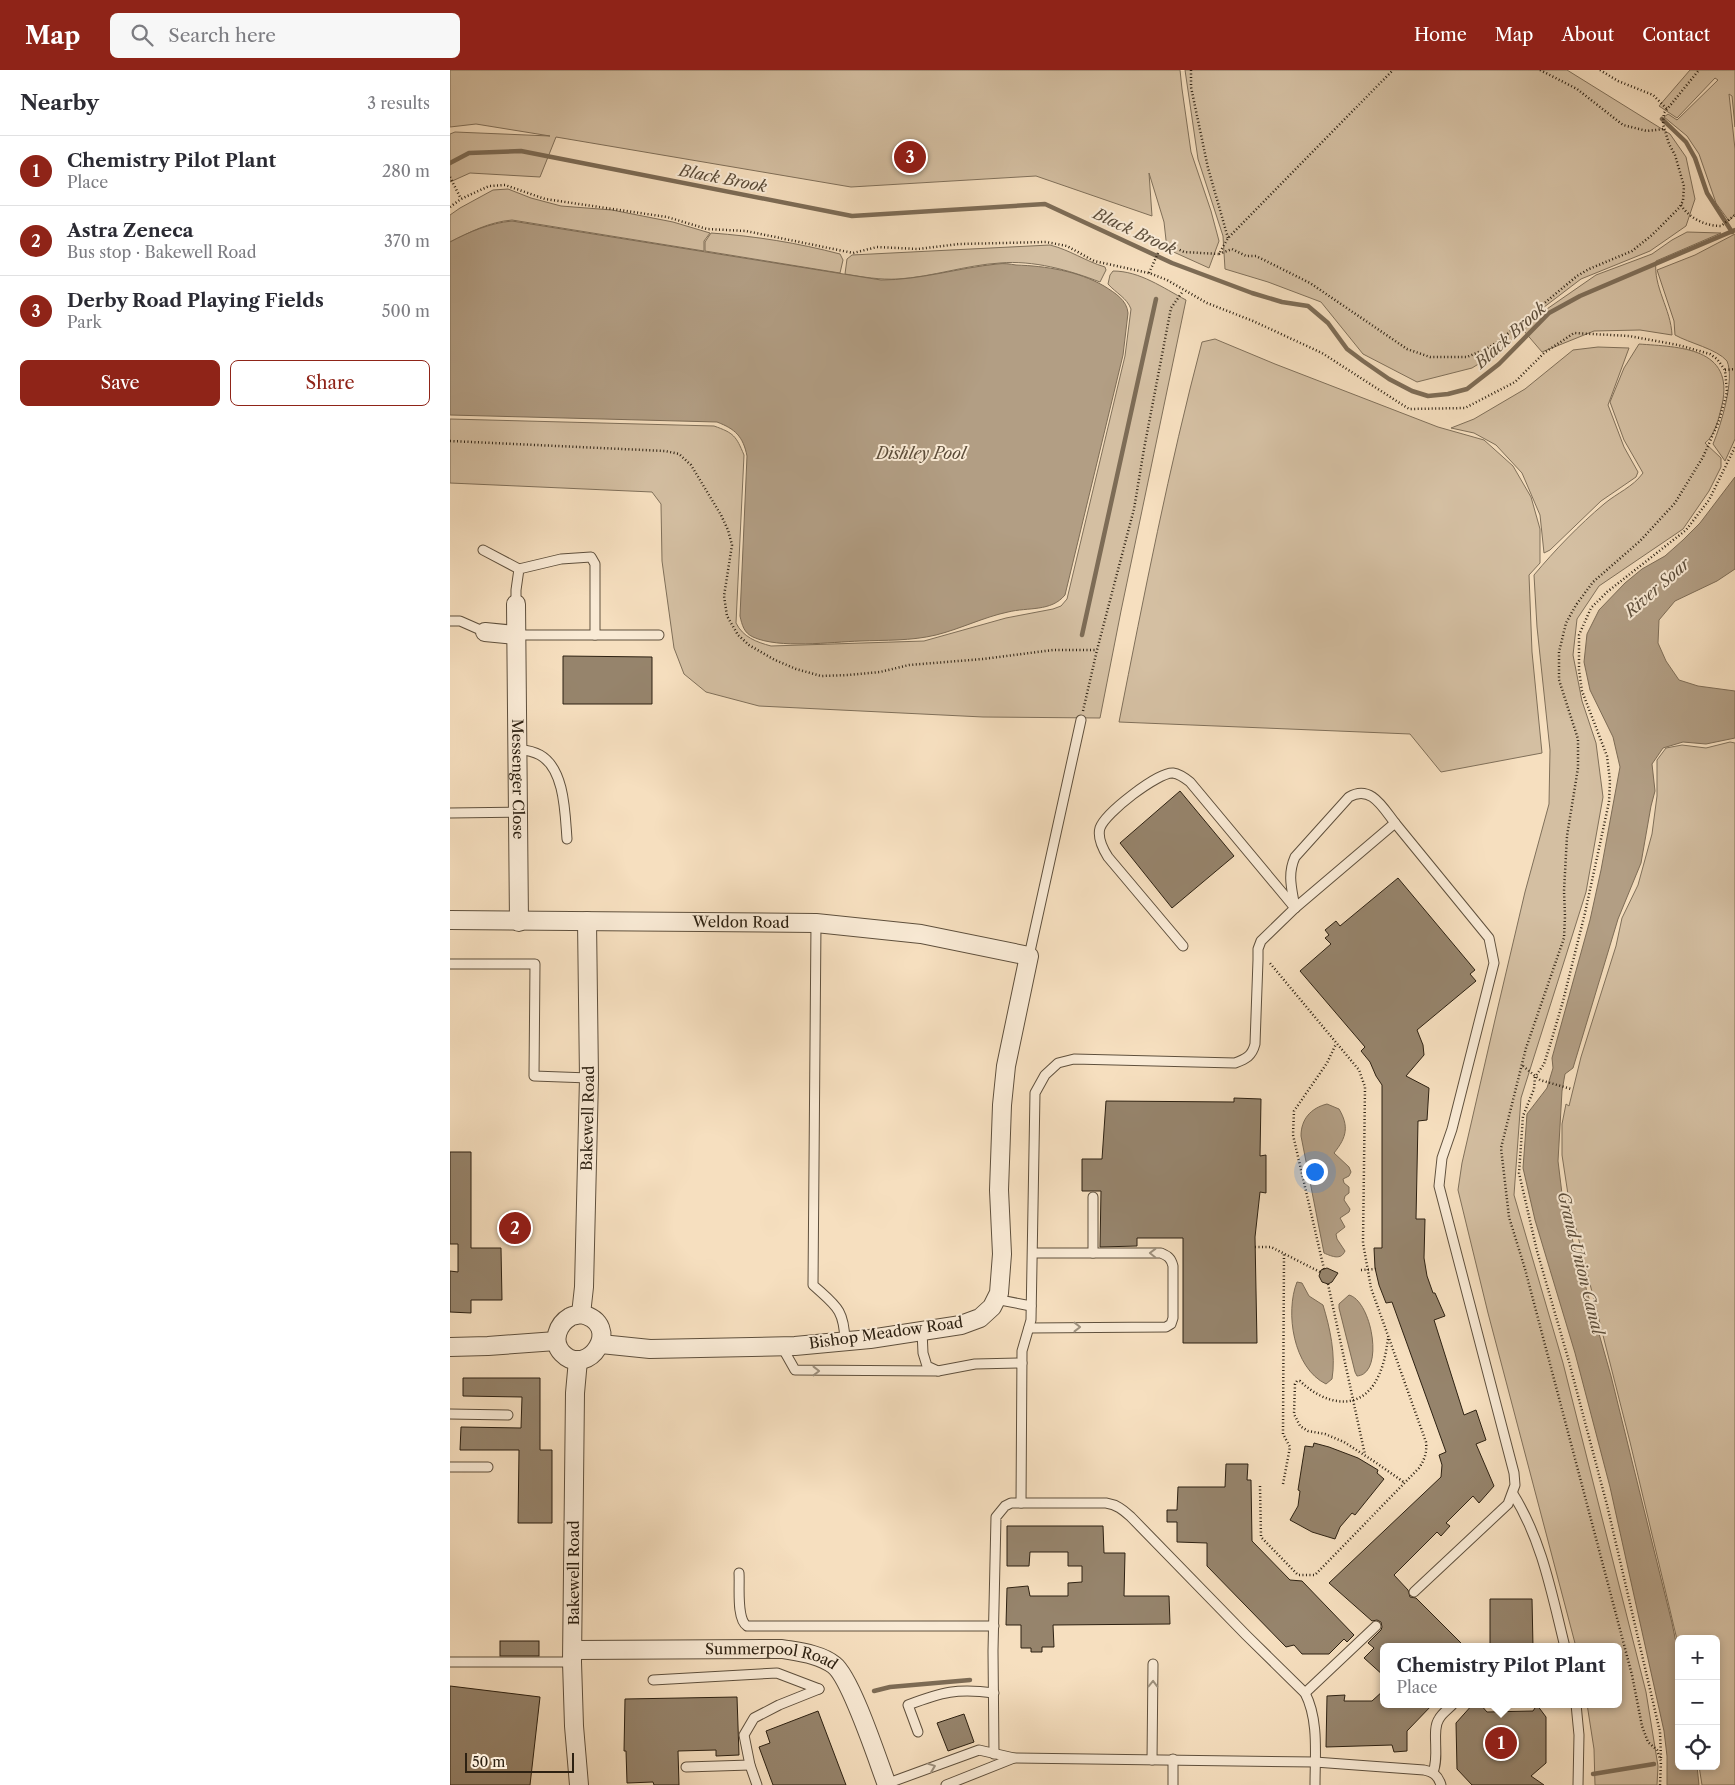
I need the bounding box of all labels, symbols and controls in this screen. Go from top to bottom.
search box [110,13,460,58]
text: Map [25,21,80,50]
icon: search [128,21,156,49]
text: Search here [168,24,276,47]
text: Home [1414,24,1467,46]
text: Map [1495,24,1533,46]
text: About [1561,24,1614,46]
text: Contact [1642,24,1710,46]
text: Nearby [20,90,99,115]
text: 3 results [367,93,430,113]
pin: 3 [894,138,926,176]
text: Chemistry Pilot Plant [67,149,276,172]
water label: Black Brook [675,159,769,196]
text: 1 [32,161,40,181]
text: 280 m [382,161,430,181]
text: Place [67,172,108,192]
water label: Black Brook [1089,202,1180,259]
text: Astra Zeneca [67,219,194,242]
text: 2 [31,231,41,251]
text: 370 m [384,231,430,251]
text: Bus stop · Bakewell Road [67,242,257,262]
text: Derby Road Playing Fields [67,289,324,312]
water label: Black Brook [1469,297,1550,374]
text: 3 [31,301,41,321]
text: 500 m [382,301,430,321]
text: Park [67,312,102,332]
button: Save [20,360,220,406]
button: Share [230,360,430,406]
water label: Dishley Pool [874,443,968,463]
water label: River Soar [1619,552,1695,622]
street label: Messenger Close [508,719,528,839]
street label: Weldon Road [691,912,790,932]
street label: Bakewell Road [577,1066,598,1171]
your location [1302,1159,1328,1185]
water label: Grand Union Canal [1554,1189,1609,1338]
pin: 2 [499,1209,531,1247]
one-way arrow [1148,1248,1156,1258]
street label: Bishop Meadow Road [808,1312,964,1353]
one-way arrow [1074,1322,1082,1332]
one-way arrow [813,1366,821,1376]
street label: Bakewell Road [564,1520,583,1626]
map controls [1675,1635,1720,1770]
button: + [1675,1635,1720,1680]
street label: Summerpool Road [705,1639,842,1674]
popup [1380,1643,1622,1708]
text: Chemistry Pilot Plant [1396,1654,1606,1677]
text: Place [1396,1677,1438,1697]
one-way arrow [1148,1680,1158,1688]
button: − [1675,1680,1720,1725]
pin: 1 [1485,1724,1517,1762]
button: locate [1675,1725,1720,1770]
scale bar [465,1750,574,1773]
text: 50 m [472,1753,505,1771]
one-way arrow [927,1762,936,1773]

